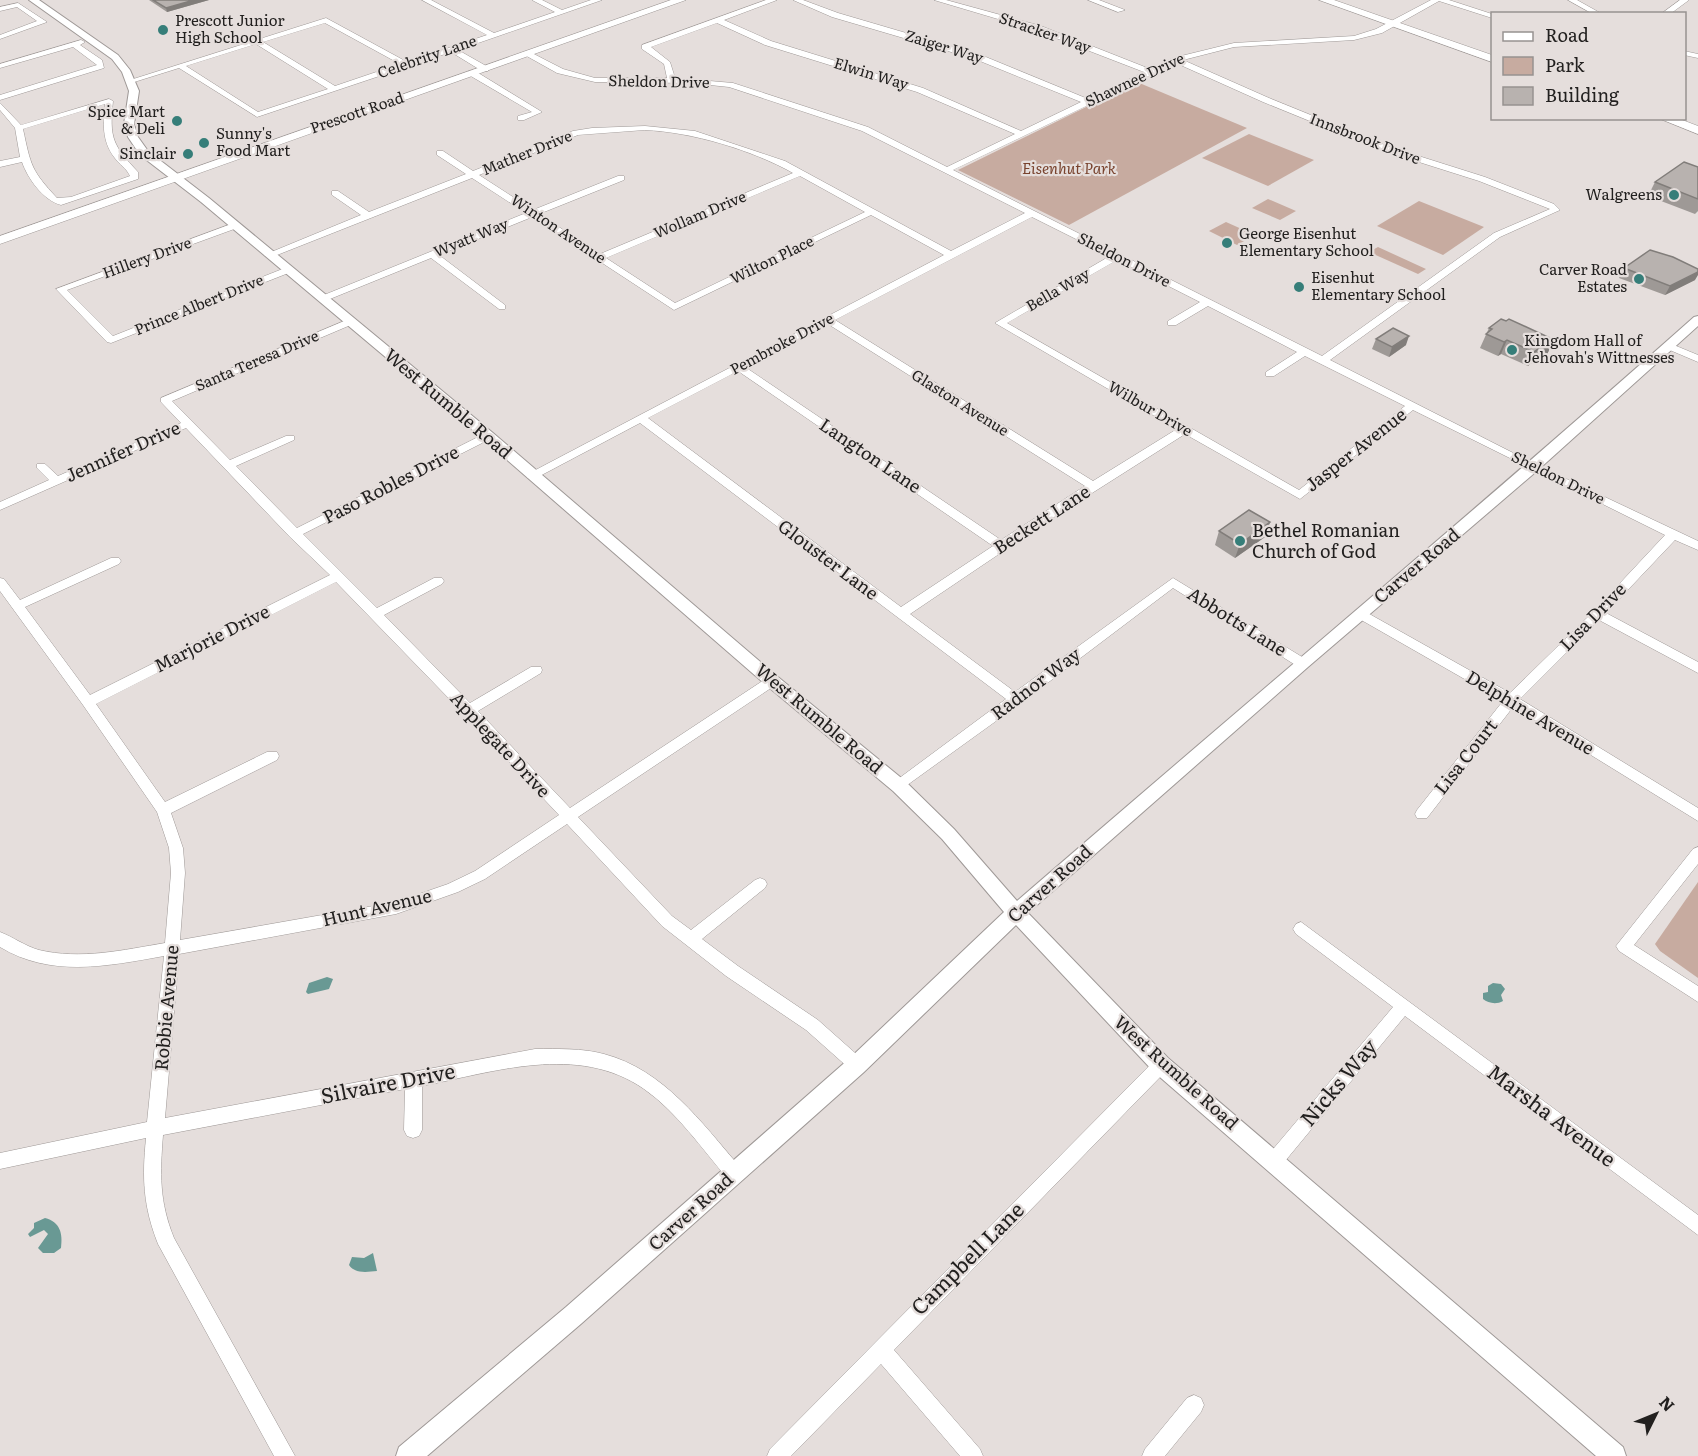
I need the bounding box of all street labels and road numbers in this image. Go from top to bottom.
street label: Stracker Way [996,5,1095,58]
street label: Zaiger Way [902,23,987,68]
street label: Celebrity Lane [374,28,479,83]
street label: Shawnee Drive [1081,45,1188,112]
street label: Elwin Way [831,50,912,95]
street label: Sheldon Drive [608,68,710,93]
street label: Prescott Road [307,85,406,138]
street label: Innsbrook Drive [1307,106,1424,169]
street label: Mather Drive [478,123,575,180]
street label: Wollam Drive [650,184,749,243]
street label: Winton Avenue [506,187,611,268]
street label: Wyatt Way [429,211,512,262]
street label: Sheldon Drive [1074,225,1175,292]
street label: Wilton Place [726,228,817,289]
street label: Hillery Drive [99,230,194,283]
street label: Bella Way [1021,261,1094,316]
street label: Prince Albert Drive [130,267,267,340]
street label: Pembroke Drive [725,306,837,380]
street label: Santa Teresa Drive [191,323,322,396]
street label: West Rumble Road [379,341,519,464]
street label: Glaston Avenue [908,363,1014,441]
street label: Wilbur Drive [1104,374,1197,441]
street label: Jasper Avenue [1298,400,1412,497]
street label: Langton Lane [814,411,927,499]
street label: Jennifer Drive [61,413,184,488]
street label: Paso Robles Drive [317,438,463,530]
street label: Sheldon Drive [1508,444,1609,509]
street label: Beckett Lane [988,477,1095,560]
street label: Glouster Lane [773,512,885,606]
street label: Carver Road [1367,521,1465,609]
street label: Lisa Drive [1552,576,1632,656]
street label: Abbotts Lane [1183,579,1293,662]
street label: Marjorie Drive [149,597,274,678]
street label: Radnor Way [985,640,1086,725]
street label: West Rumble Road [750,656,890,779]
street label: Delphine Avenue [1461,663,1600,761]
street label: Applegate Drive [445,685,557,803]
street label: Lisa Court [1427,712,1503,800]
street label: Carver Road [1001,838,1097,928]
street label: Hunt Avenue [319,881,434,932]
street label: Robbie Avenue [147,944,184,1072]
street label: West Rumble Road [1109,1008,1245,1135]
street label: Nicks Way [1291,1030,1383,1132]
street label: Silvaire Drive [318,1053,457,1110]
street label: Marsha Avenue [1482,1055,1624,1173]
street label: Carver Road [642,1166,738,1256]
street label: Campbell Lane [903,1194,1030,1321]

